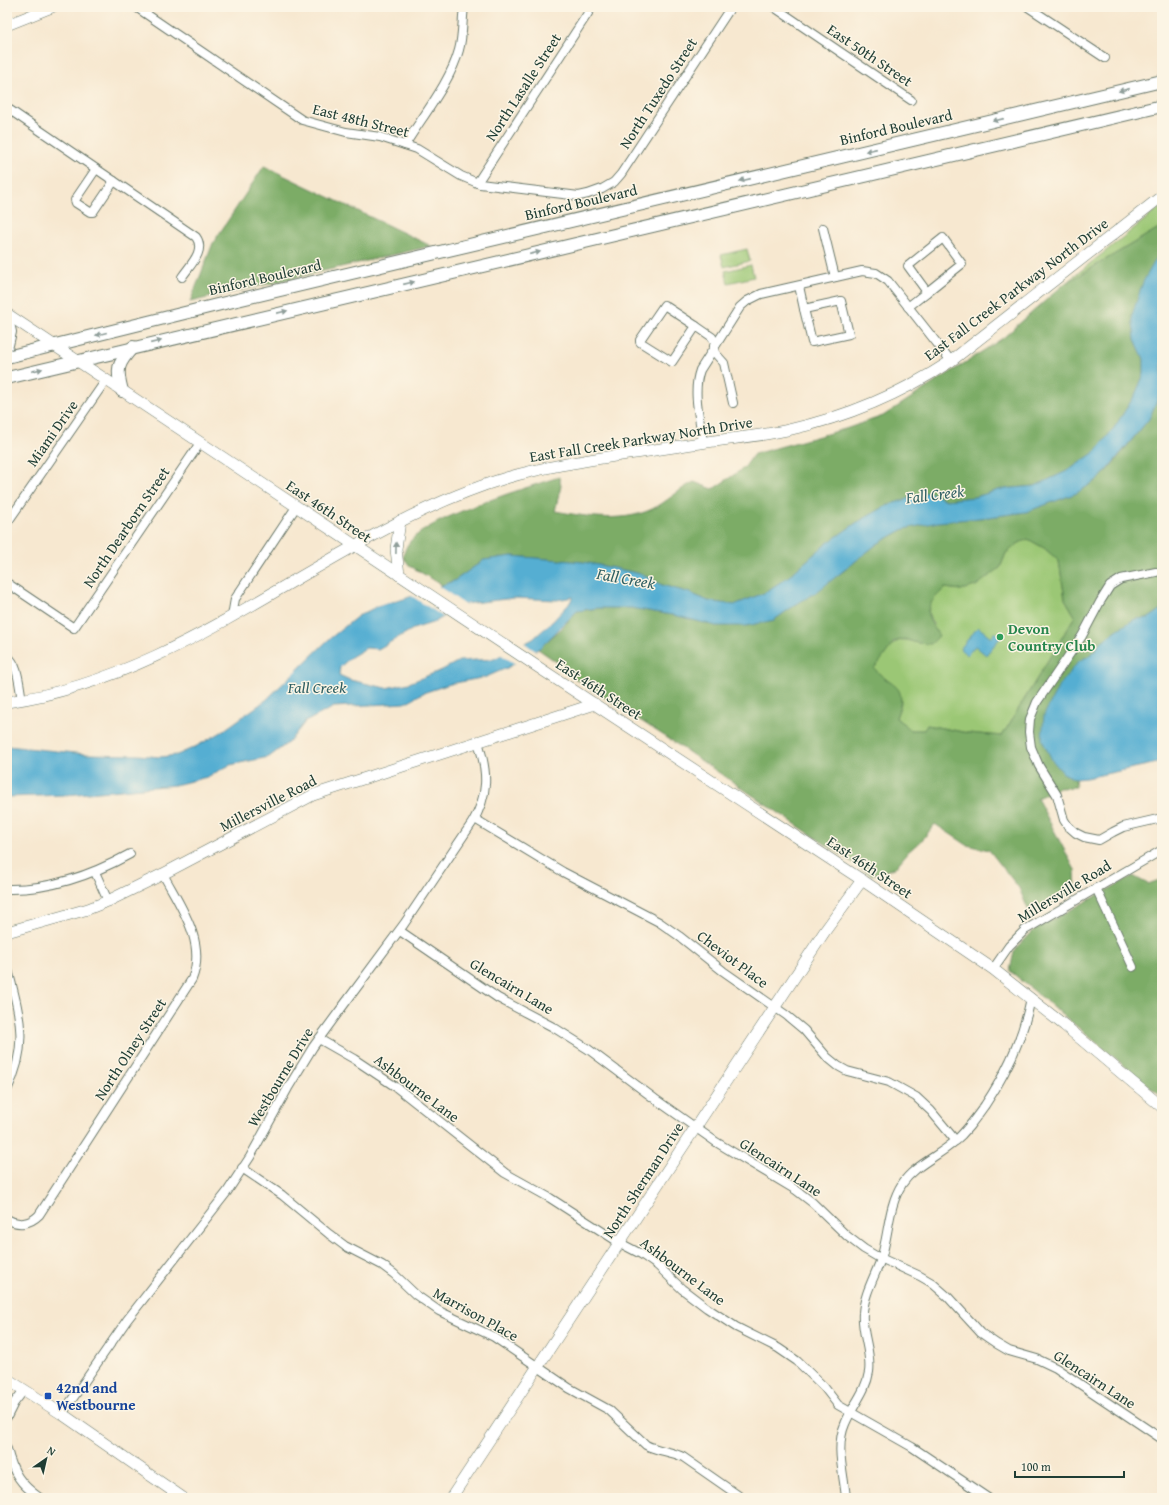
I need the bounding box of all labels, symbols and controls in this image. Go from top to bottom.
street label: East 50th Street [823,19,917,92]
street label: North Lasalle Street [480,28,566,145]
street label: North Tuxedo Street [614,33,702,153]
one-way arrow [1118,87,1130,93]
street label: East 48th Street [311,98,412,142]
street label: Binford Boulevard [838,104,954,150]
one-way arrow [991,117,1004,123]
one-way arrow [865,147,877,153]
one-way arrow [738,177,751,183]
street label: Binford Boulevard [523,179,639,225]
street label: East Fall Creek Parkway North Drive [920,213,1112,365]
one-way arrow [529,249,542,255]
street label: Binford Boulevard [207,254,323,300]
one-way arrow [403,279,415,285]
one-way arrow [276,309,289,315]
one-way arrow [95,331,108,337]
one-way arrow [150,339,162,345]
one-way arrow [31,367,43,373]
street label: Miami Drive [21,395,83,471]
street label: East Fall Creek Parkway North Drive [528,411,754,467]
street label: North Dearborn Street [78,462,175,591]
street label: East 46th Street [282,475,376,548]
water label: Fall Creek [903,478,966,510]
one-way arrow [393,541,399,554]
water label: Fall Creek [594,561,658,595]
place label: Devon Country Club [1008,618,1095,656]
marker: Devon Country Club [995,632,1005,642]
street label: East 46th Street [552,653,647,725]
water label: Fall Creek [287,675,347,699]
street label: Millersville Road [216,770,320,836]
street label: East 46th Street [823,831,917,904]
street label: Millersville Road [1013,855,1115,927]
street label: Cheviot Place [693,925,773,993]
street label: Glencairn Lane [466,953,558,1019]
street label: North Olney Street [89,993,171,1104]
street label: Westbourne Drive [242,1023,318,1131]
street label: Ashbourne Lane [370,1049,464,1127]
street label: North Sherman Drive [598,1118,688,1242]
street label: Glencairn Lane [736,1133,826,1201]
street label: Ashbourne Lane [636,1232,730,1310]
street label: Marrison Place [430,1282,522,1346]
street label: Glencairn Lane [1050,1345,1140,1413]
place label: 42nd and Westbourne [56,1377,136,1415]
marker: 42nd and Westbourne [43,1391,53,1401]
north arrow [26,1439,66,1479]
text: N [44,1442,60,1460]
scale bar [1015,1453,1124,1479]
text: 100 m [1021,1458,1051,1475]

